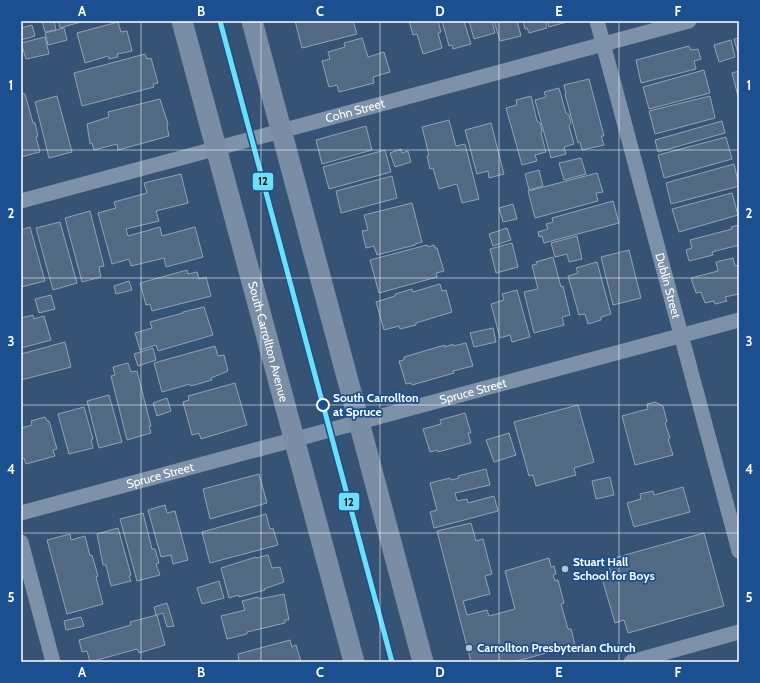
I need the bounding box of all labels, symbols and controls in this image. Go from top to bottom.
text: A [78,3,87,19]
text: B [197,3,205,19]
text: C [316,3,324,19]
text: D [435,3,445,19]
text: E [555,3,563,19]
text: F [675,3,682,19]
text: 1 [9,77,13,93]
text: 1 [747,77,751,93]
street label: Cohn Street [324,95,386,126]
line badge: 12 [252,172,274,191]
text: 12 [258,174,268,188]
text: 2 [8,205,15,221]
text: 2 [746,205,753,221]
street label: Dublin Street [652,251,684,320]
street label: South Carrollton Avenue [245,280,292,403]
text: 3 [7,333,15,349]
text: 3 [745,333,753,349]
street label: Spruce Street [438,375,508,407]
place label: South Carrollton at Spruce [333,390,419,419]
marker: South Carrollton at Spruce [316,398,330,412]
street label: Spruce Street [125,459,195,491]
text: 4 [7,461,15,477]
text: 4 [745,461,753,477]
line badge: 12 [338,492,360,511]
text: 12 [344,495,354,509]
place label: Stuart Hall School for Boys [573,554,655,583]
marker: Stuart Hall School for Boys [560,564,570,574]
text: 5 [8,589,15,605]
text: 5 [746,589,753,605]
place label: Carrollton Presbyterian Church [477,640,636,655]
marker: Carrollton Presbyterian Church [464,643,474,653]
text: A [78,664,87,680]
text: B [197,664,205,680]
text: C [316,664,324,680]
text: D [435,664,445,680]
text: E [555,664,563,680]
text: F [675,664,682,680]

